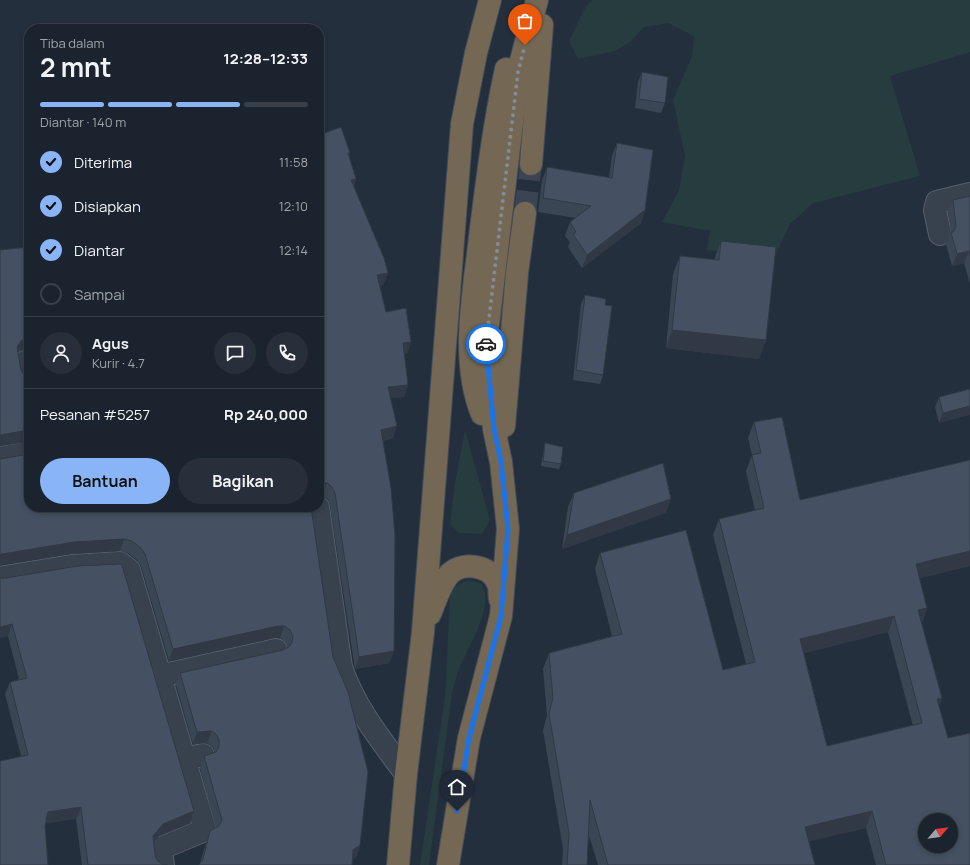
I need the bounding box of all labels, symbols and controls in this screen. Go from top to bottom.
pin [508,4,542,45]
icon: bag [514,10,536,32]
text: Tiba dalam [40,34,105,52]
text: 12:28–12:33 [223,48,308,69]
text: 2 mnt [40,49,112,85]
text: Diantar · 140 m [40,113,126,131]
icon: check [40,151,62,173]
text: Diterima [74,152,132,173]
text: 11:58 [279,153,308,171]
icon: check [40,195,62,217]
text: Disiapkan [74,196,141,217]
text: 12:10 [279,197,308,215]
icon: check [40,239,62,261]
text: Diantar [74,240,125,261]
text: 12:14 [279,241,308,259]
text: Sampai [74,284,125,305]
courier [466,324,506,364]
button: person [40,332,82,374]
button: chat [214,332,256,374]
button: phone [266,332,308,374]
text: Agus [92,333,129,354]
icon: car [475,333,497,355]
text: Kurir · 4.7 [92,354,145,372]
text: Pesanan #5257 [40,404,150,425]
text: Rp 240,000 [224,404,308,425]
button: Bantuan [40,458,170,504]
button: Bagikan [178,458,308,504]
pin [440,770,474,811]
icon: home [446,776,468,798]
north arrow [918,813,958,853]
map controls [918,813,958,853]

